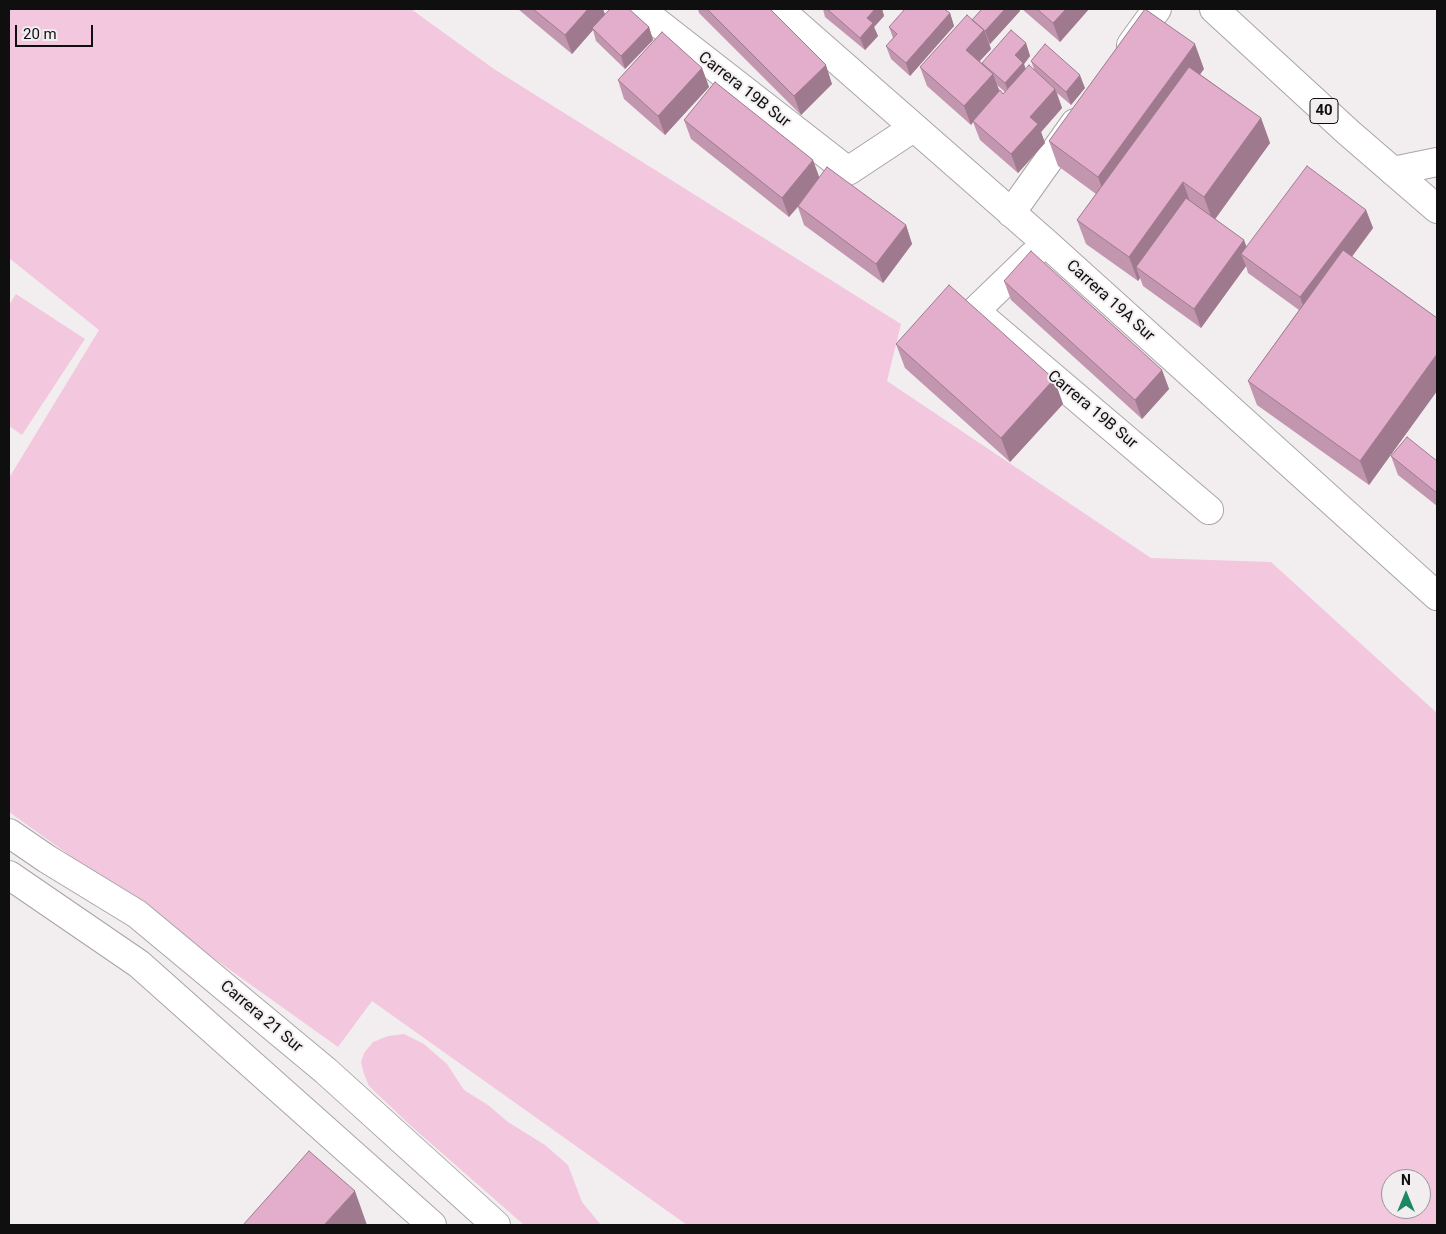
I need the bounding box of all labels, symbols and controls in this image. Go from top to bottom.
scale bar [18,15,95,47]
text: 20 m [23,25,57,43]
street label: Carrera 19B Sur [694,48,794,132]
road number: 40 [1310,98,1338,124]
street label: Carrera 19A Sur [1062,256,1158,346]
street label: Carrera 19B Sur [1043,367,1141,453]
street label: Carrera 21 Sur [216,977,306,1057]
north arrow [1381,1169,1431,1219]
text: N [1401,1172,1411,1188]

